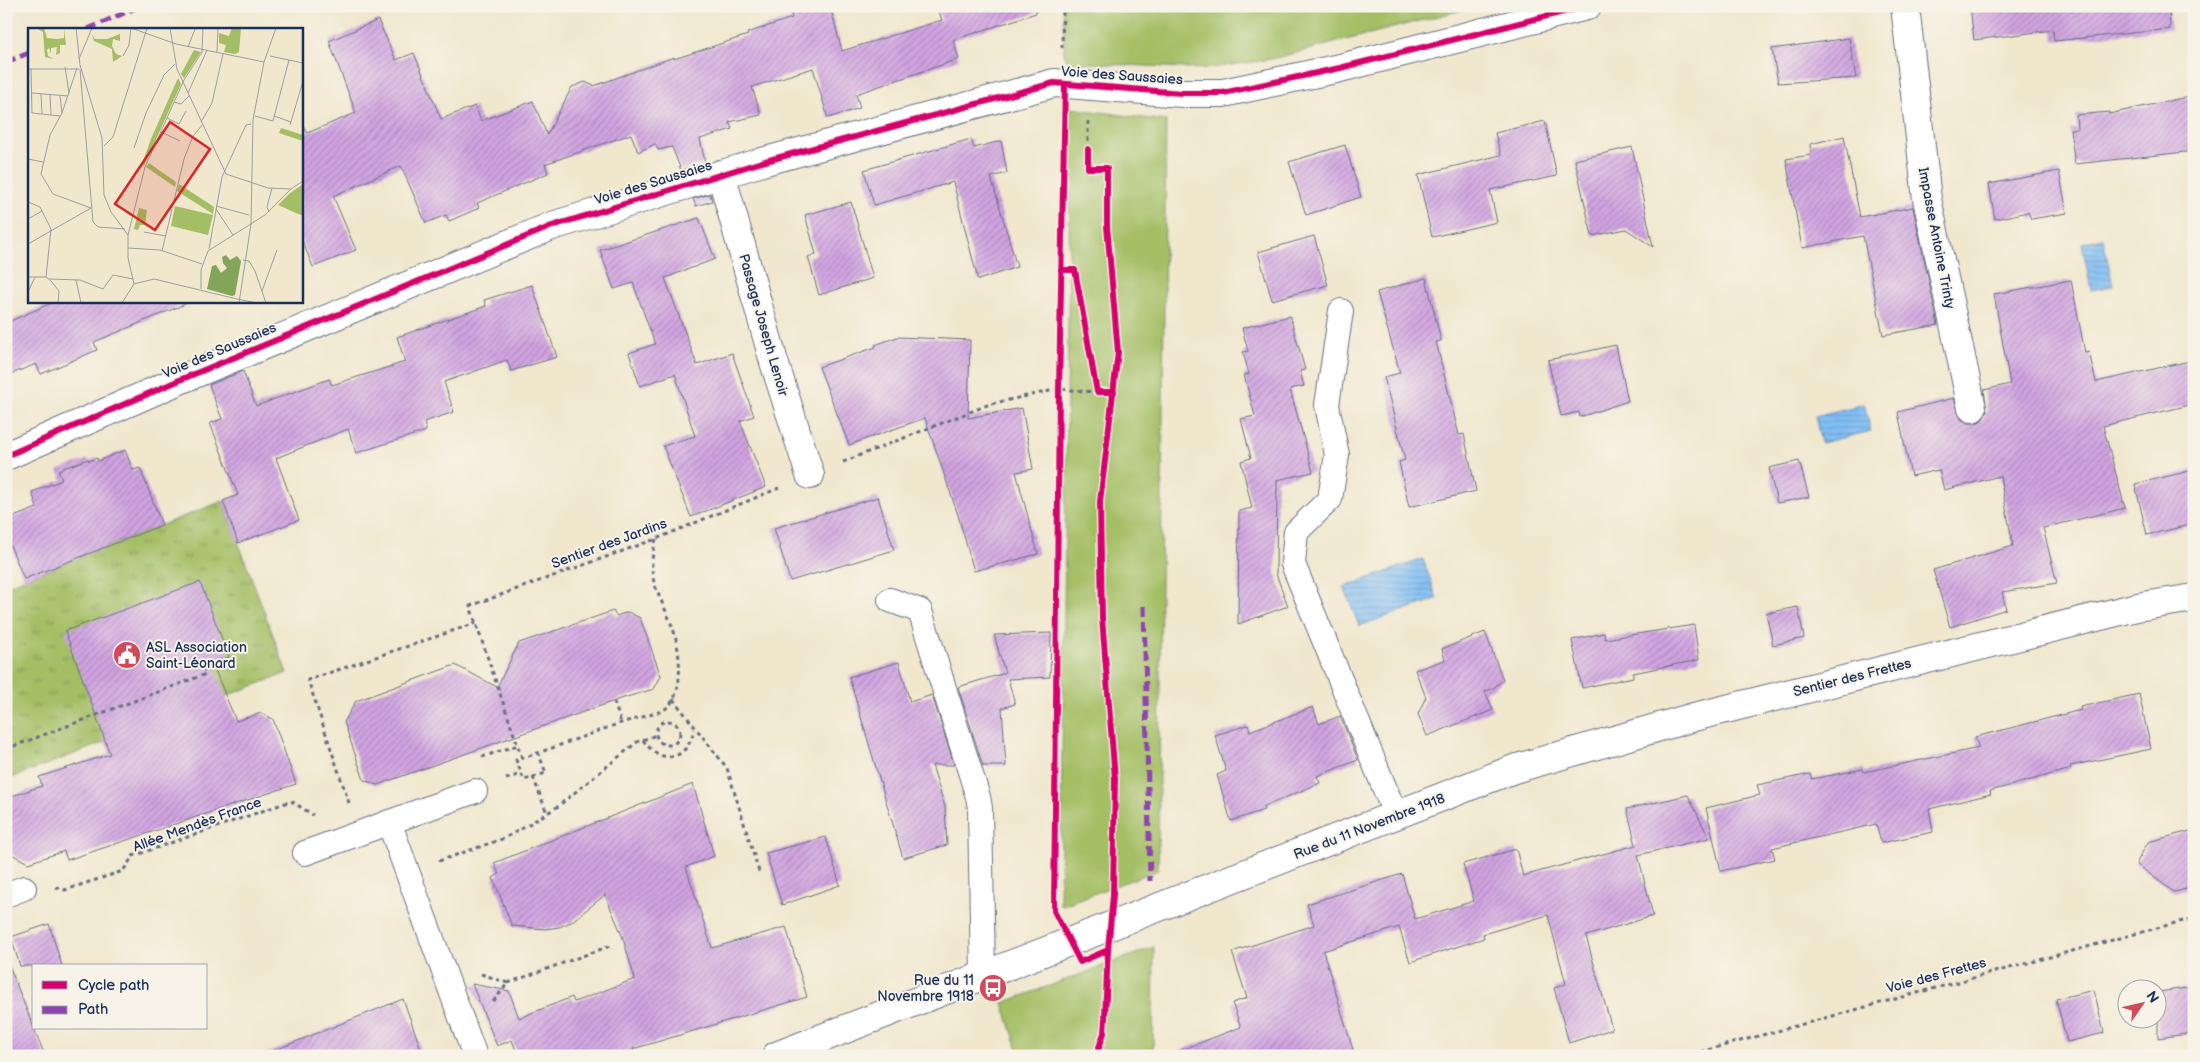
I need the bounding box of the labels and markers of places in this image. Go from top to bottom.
place label: ASL Association Saint-Léonard [146,639,247,672]
public building icon: ASL Association Saint-Léonard [112,640,142,670]
place label: Rue du 11 Novembre 1918 [877,972,974,1005]
bus stop icon: Rue du 11 Novembre 1918 [978,973,1008,1003]

